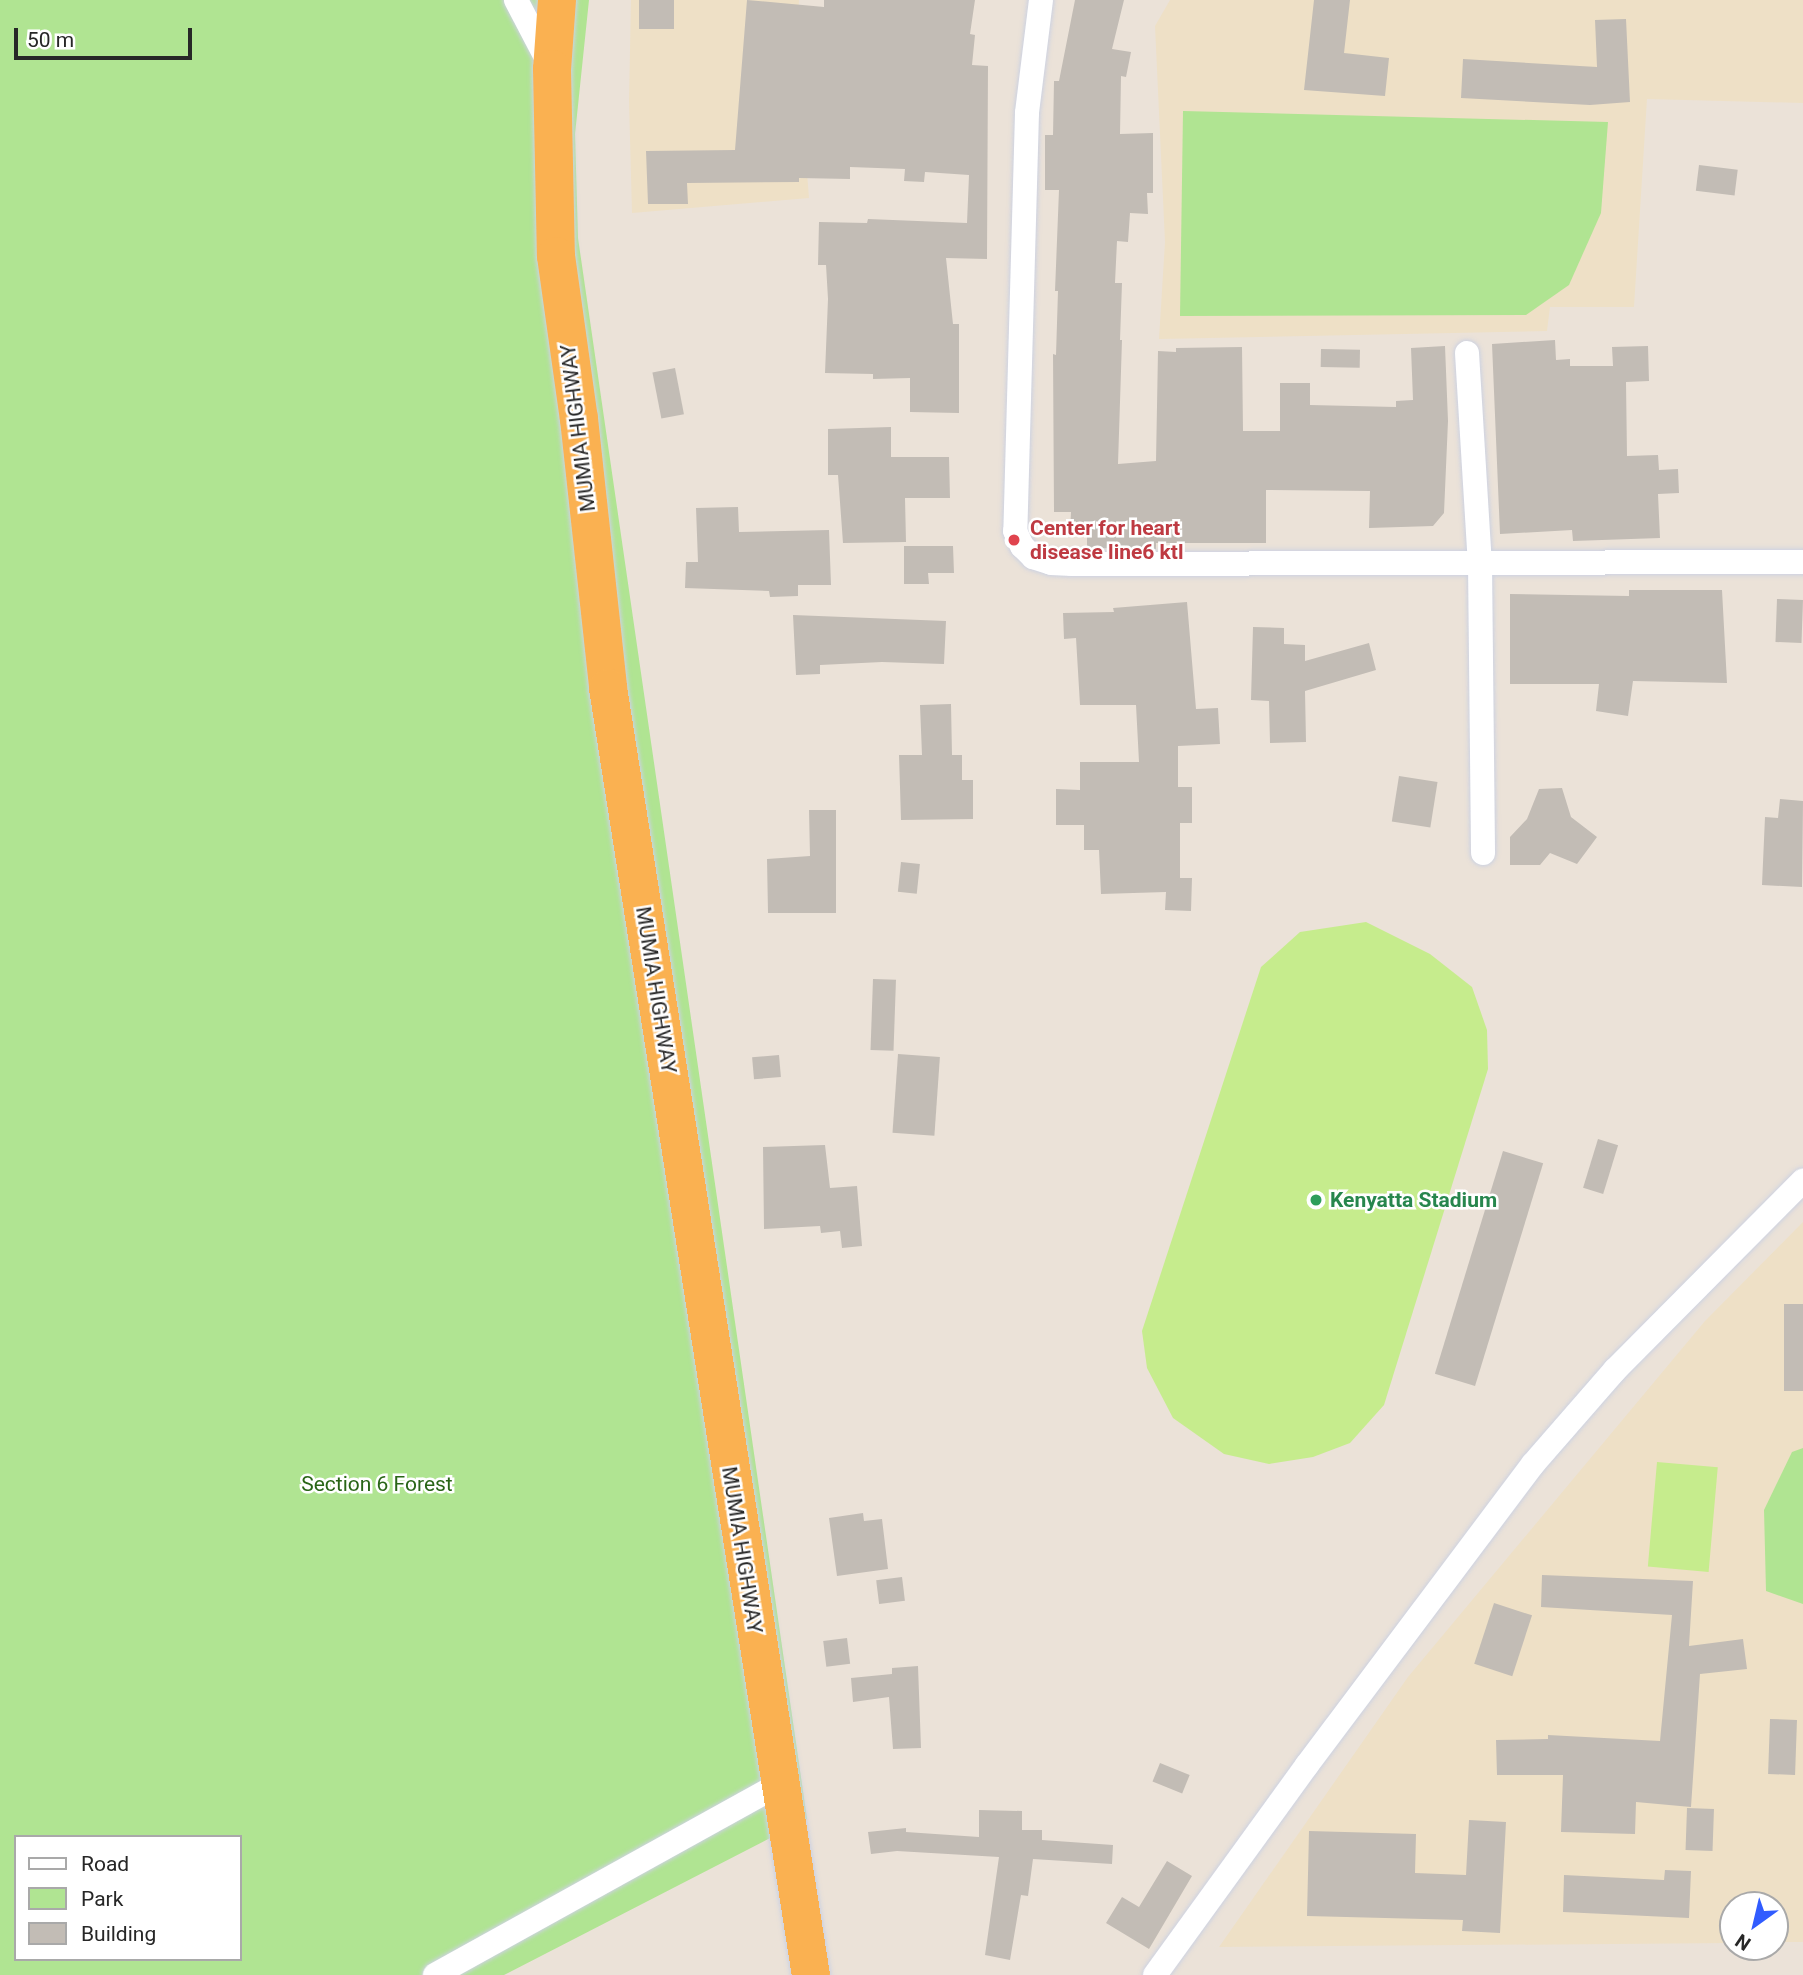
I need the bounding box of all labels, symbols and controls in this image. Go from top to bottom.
scale bar [18,14,196,58]
text: 50 m [27,28,74,52]
street label: MUMIA HIGHWAY [555,343,601,513]
place label: Center for heart disease line6 ktl [1030,515,1183,565]
marker: Center for heart disease line6 ktl [1004,530,1024,550]
street label: MUMIA HIGHWAY [630,905,682,1075]
place label: Kenyatta Stadium [1330,1187,1497,1213]
marker: Kenyatta Stadium [1308,1192,1324,1208]
street label: MUMIA HIGHWAY [716,1465,768,1635]
park label: Section 6 Forest [301,1471,453,1497]
legend [14,1835,242,1961]
text: Road [81,1852,129,1876]
text: Park [81,1887,123,1911]
north arrow [1719,1891,1789,1961]
text: Building [81,1922,156,1946]
text: N [1731,1929,1755,1955]

